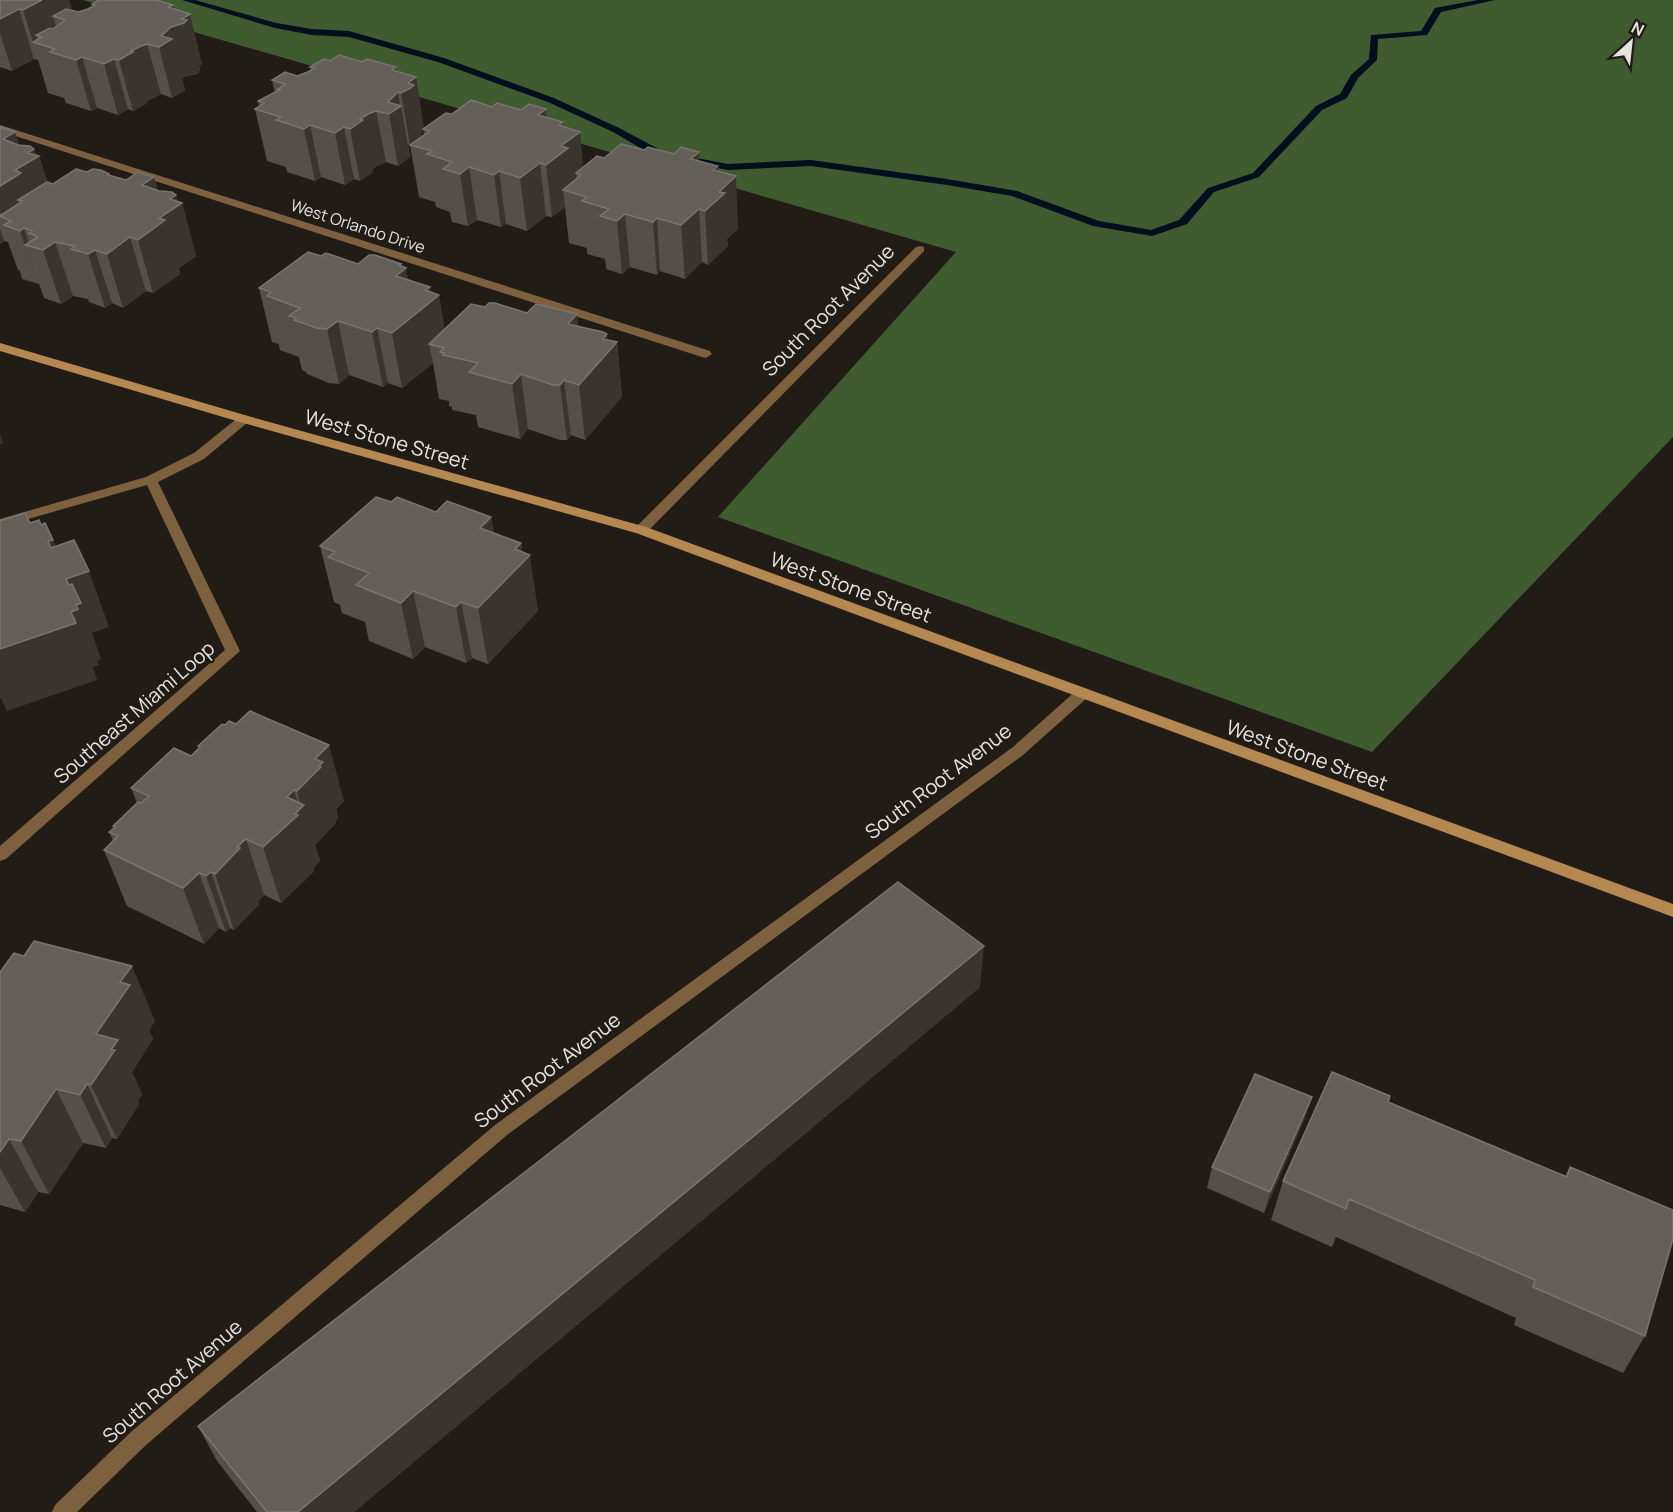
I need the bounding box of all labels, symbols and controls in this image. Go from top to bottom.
north arrow [1601,12,1661,72]
text: N [1628,16,1648,41]
street label: West Orlando Drive [288,194,428,258]
street label: South Root Avenue [756,238,900,382]
street label: West Stone Street [302,403,472,475]
street label: West Stone Street [767,545,935,629]
street label: Southeast Miami Loop [48,634,220,789]
street label: West Stone Street [1223,713,1391,797]
street label: South Root Avenue [859,717,1017,845]
street label: South Root Avenue [468,1006,626,1134]
street label: South Root Avenue [96,1313,248,1449]

